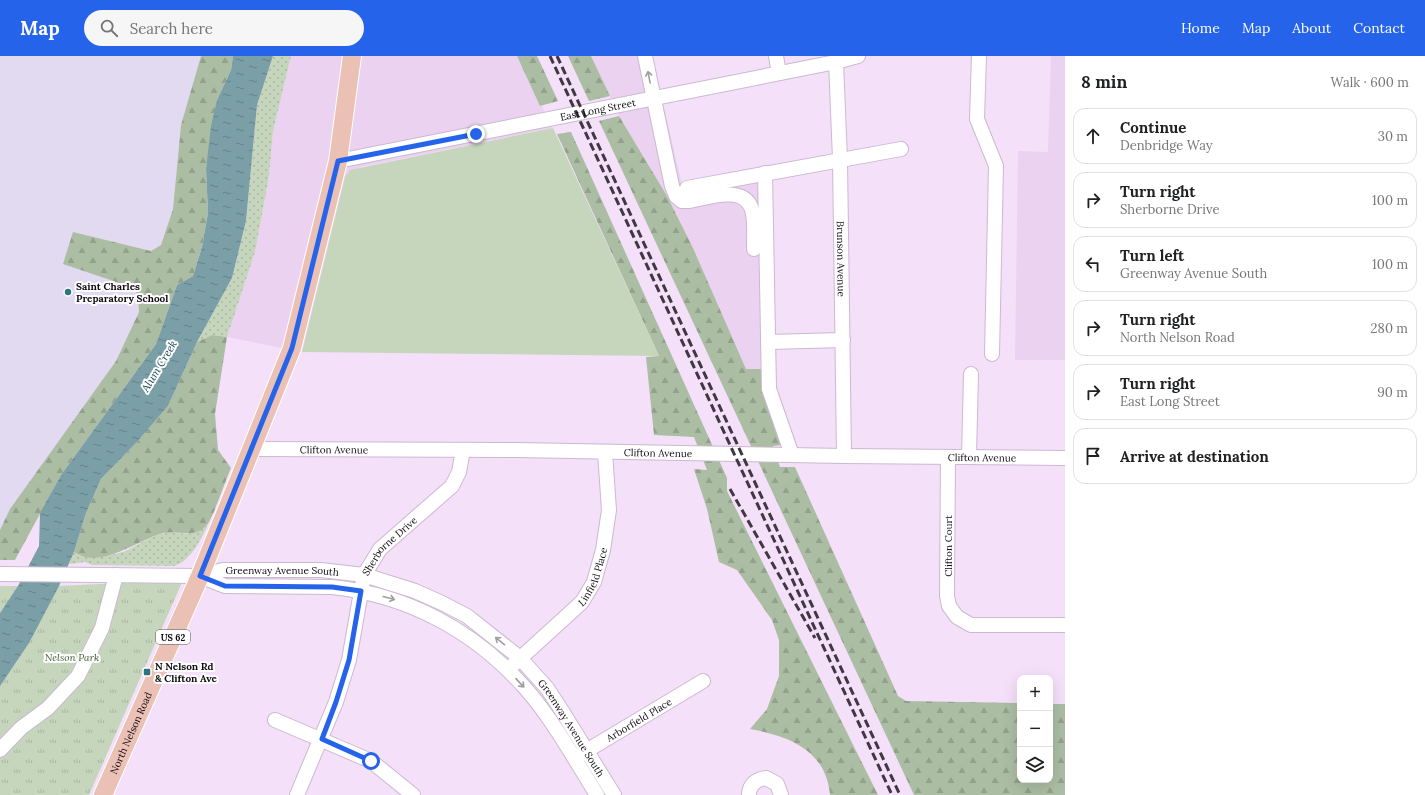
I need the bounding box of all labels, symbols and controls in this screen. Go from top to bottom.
search box [84,10,364,46]
text: Map [20,16,60,40]
icon: search [98,17,120,39]
text: Search here [130,19,213,38]
text: Home [1181,19,1220,37]
text: Map [1242,19,1270,37]
text: About [1292,19,1331,37]
text: Contact [1353,19,1405,37]
one-way arrow [645,71,653,84]
text: 8 min [1081,71,1127,93]
text: Walk · 600 m [1331,74,1409,91]
street label: East Long Street [559,95,637,123]
text: Continue [1120,118,1186,137]
route end [467,125,485,143]
icon: ahead [1082,125,1104,147]
text: 30 m [1378,128,1408,145]
text: Denbridge Way [1120,137,1213,154]
text: Turn right [1120,182,1196,201]
icon: right [1082,189,1104,211]
text: 100 m [1372,192,1408,209]
text: Sherborne Drive [1120,201,1219,218]
street label: Brunson Avenue [834,221,848,297]
text: Turn left [1120,246,1184,265]
icon: left [1082,253,1104,275]
text: 100 m [1372,256,1408,273]
text: Greenway Avenue South [1120,265,1267,282]
place label: Saint Charles Preparatory School [76,280,168,305]
marker: Saint Charles Preparatory School [63,287,73,297]
text: Turn right [1120,310,1196,329]
icon: right [1082,317,1104,339]
text: 280 m [1371,320,1408,337]
text: North Nelson Road [1120,329,1235,346]
water label: Alum Creek [138,337,180,395]
text: Turn right [1120,374,1196,393]
icon: right [1082,381,1104,403]
text: 90 m [1377,384,1408,401]
text: East Long Street [1120,393,1220,410]
street label: Clifton Avenue [300,443,369,456]
street label: Clifton Avenue [624,445,693,460]
icon: arrive [1082,445,1104,467]
text: Arrive at destination [1120,447,1269,466]
street label: Clifton Avenue [948,450,1017,464]
street label: Sherborne Drive [359,513,420,578]
street label: Clifton Court [942,515,955,577]
street label: Linfield Place [575,545,610,609]
street label: Greenway Avenue South [225,564,340,579]
one-way arrow [382,595,395,603]
road number: US 62 [156,630,190,644]
one-way arrow [494,637,505,646]
park label: Nelson Park [45,651,99,664]
place label: N Nelson Rd & Clifton Ave [155,660,218,685]
marker: N Nelson Rd & Clifton Ave [142,667,152,677]
map controls [1017,675,1053,783]
button: + [1017,675,1053,711]
street label: Greenway Avenue South [535,676,608,779]
one-way arrow [516,677,525,688]
street label: North Nelson Road [107,690,154,776]
street label: Arborfield Place [603,695,675,745]
button: − [1017,711,1053,747]
button: layers [1017,747,1053,783]
route start [362,752,380,770]

